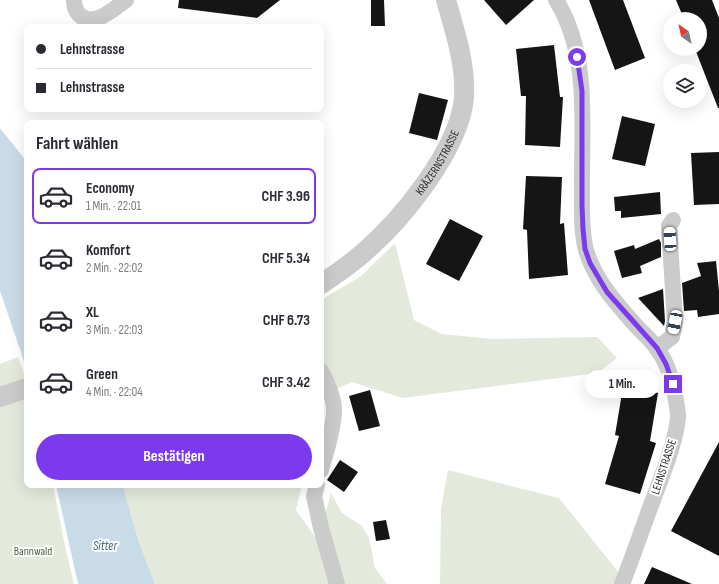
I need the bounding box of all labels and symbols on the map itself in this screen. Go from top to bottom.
north arrow [663,12,707,56]
route start [568,48,586,66]
street label: KRÄZERNSTRASSE [412,128,462,198]
car [663,227,677,251]
car [667,309,683,335]
callout: 1 Min. [585,370,659,398]
route end [664,375,682,393]
street label: LEHNSTRASSE [648,437,680,496]
water label: Sitter [93,538,118,554]
park label: Bannwald [14,544,52,559]

